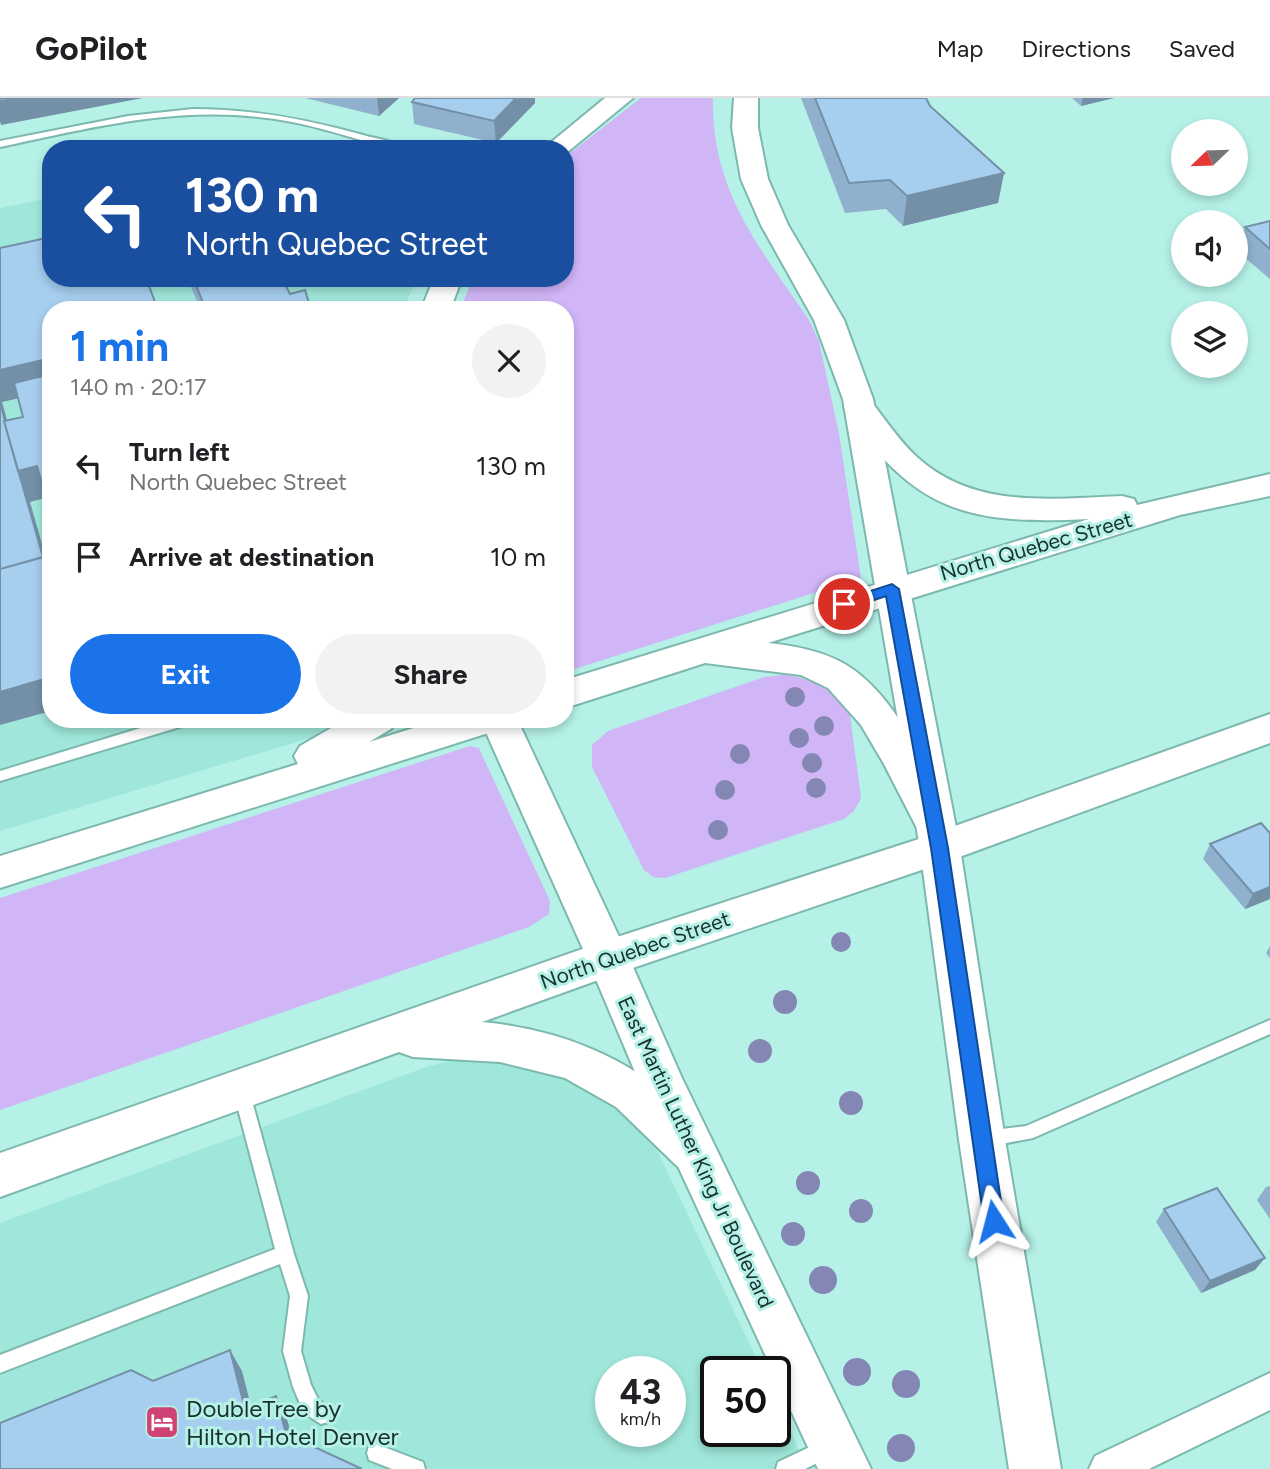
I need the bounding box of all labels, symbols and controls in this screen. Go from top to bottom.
text: GoPilot [35,29,148,68]
text: Map [937,34,983,63]
text: Directions [1021,34,1131,63]
text: Saved [1169,34,1235,63]
north arrow [1171,119,1248,196]
map controls [1171,119,1248,378]
text: 130 m [185,165,319,224]
icon: left [70,168,161,259]
button: sound [1171,210,1248,287]
text: North Quebec Street [185,225,488,263]
button: layers [1171,301,1248,378]
text: 1 min [70,321,169,372]
button: close [472,324,546,398]
text: 140 m · 20:17 [70,373,206,401]
text: Turn left [129,436,230,468]
icon: left [70,447,108,485]
text: 130 m [476,450,546,482]
text: North Quebec Street [129,468,347,496]
street label: North Quebec Street [937,507,1135,585]
icon: arrive [70,538,108,576]
text: Arrive at destination [129,541,374,573]
text: 10 m [490,541,546,573]
pin [814,574,874,634]
icon: arrive [825,585,863,623]
button: Exit [70,634,301,714]
button: Share [315,634,546,714]
street label: North Quebec Street [537,906,733,994]
street label: East Martin Luther King Jr Boulevard [613,992,779,1312]
position arrow [957,1184,1031,1258]
speed limit sign: 50 [700,1356,791,1447]
text: 43 [620,1371,661,1413]
place label: DoubleTree by Hilton Hotel Denver [186,1394,399,1451]
hotel icon: DoubleTree by Hilton Hotel Denver [143,1403,181,1441]
text: km/h [620,1408,661,1430]

